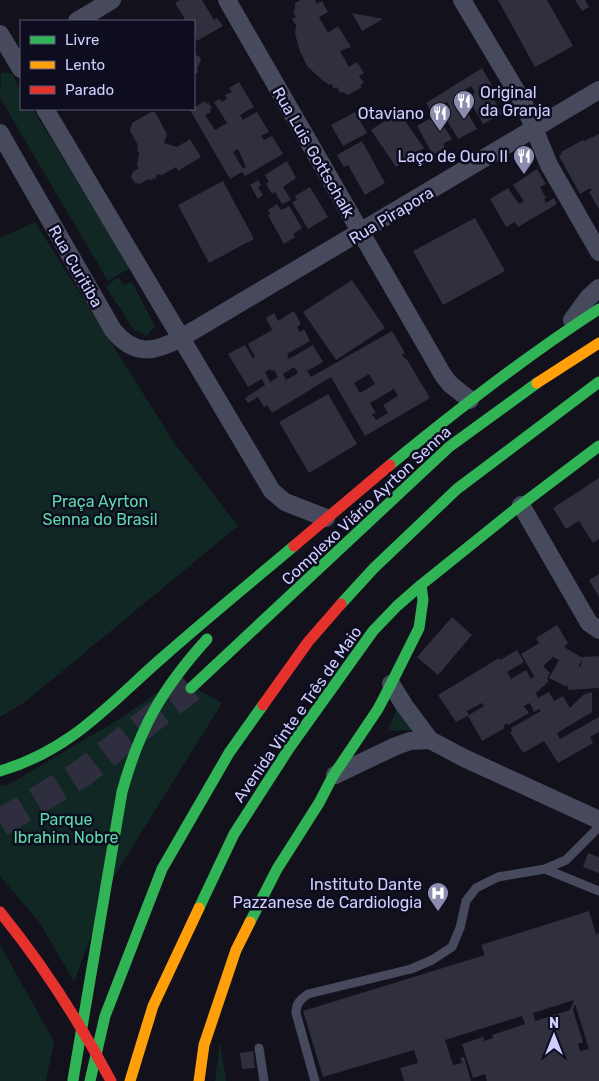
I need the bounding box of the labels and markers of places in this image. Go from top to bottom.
place label: Original da Granja [480,83,551,120]
restaurant icon: Original da Granja [452,89,476,120]
restaurant icon: Otaviano [428,101,452,132]
place label: Otaviano [358,104,424,123]
restaurant icon: Laço de Ouro II [512,144,536,175]
place label: Laço de Ouro II [398,147,508,166]
place label: Instituto Dante Pazzanese de Cardiologia [233,875,422,912]
hospital icon: Instituto Dante Pazzanese de Cardiologia [426,881,450,912]

